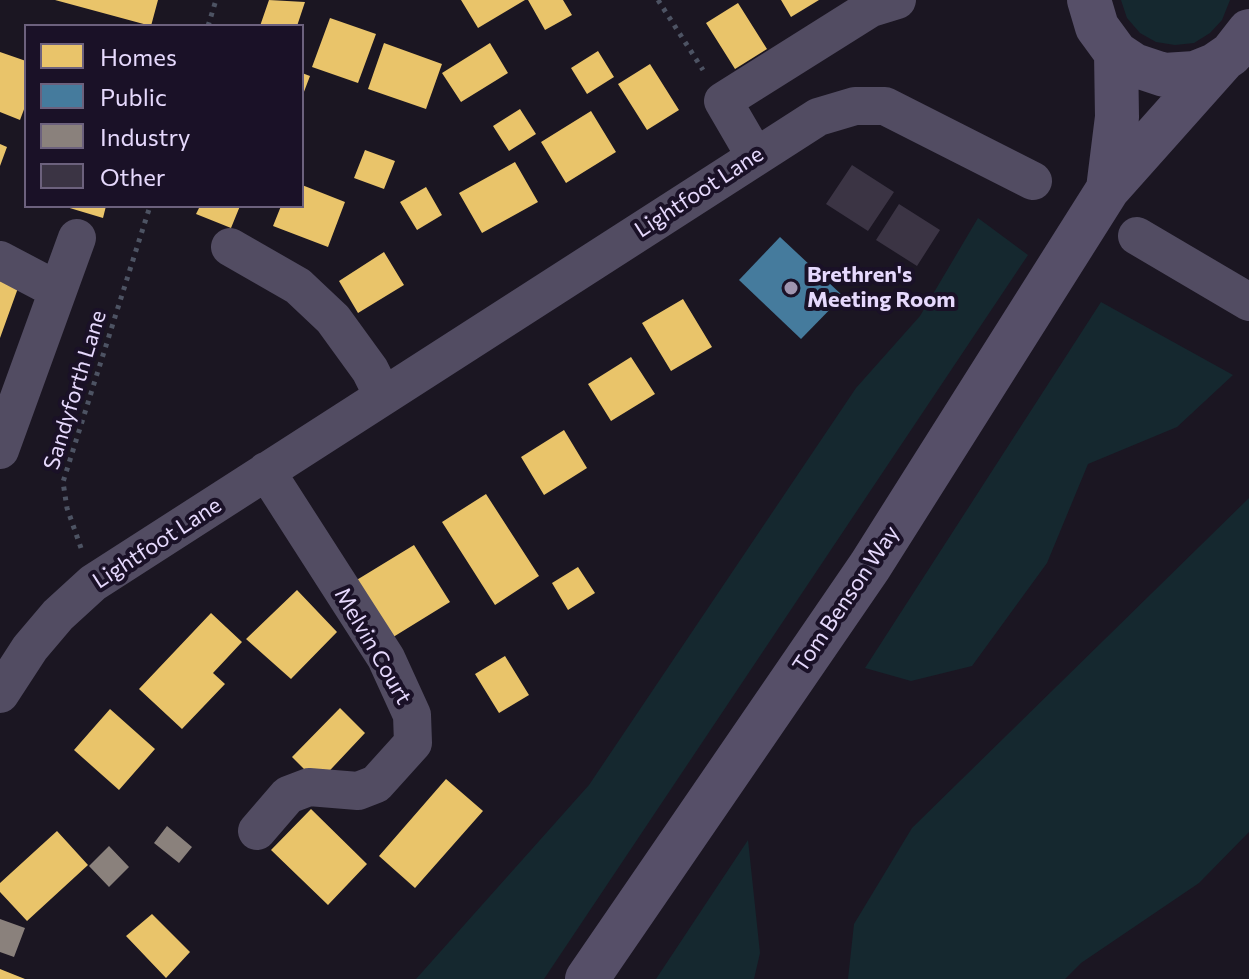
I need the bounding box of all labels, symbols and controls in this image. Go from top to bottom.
legend [24,24,304,208]
text: Homes [100,42,177,71]
text: Public [100,82,167,111]
text: Industry [100,122,190,151]
street label: Lightfoot Lane [630,141,768,243]
text: Other [100,162,165,191]
place label: Brethren's Meeting Room [807,262,955,314]
marker: Brethren's Meeting Room [782,279,800,297]
street label: Sandyforth Lane [38,307,112,473]
street label: Lightfoot Lane [88,492,226,594]
street label: Tom Benson Way [787,521,905,677]
street label: Melvin Court [329,583,417,709]

